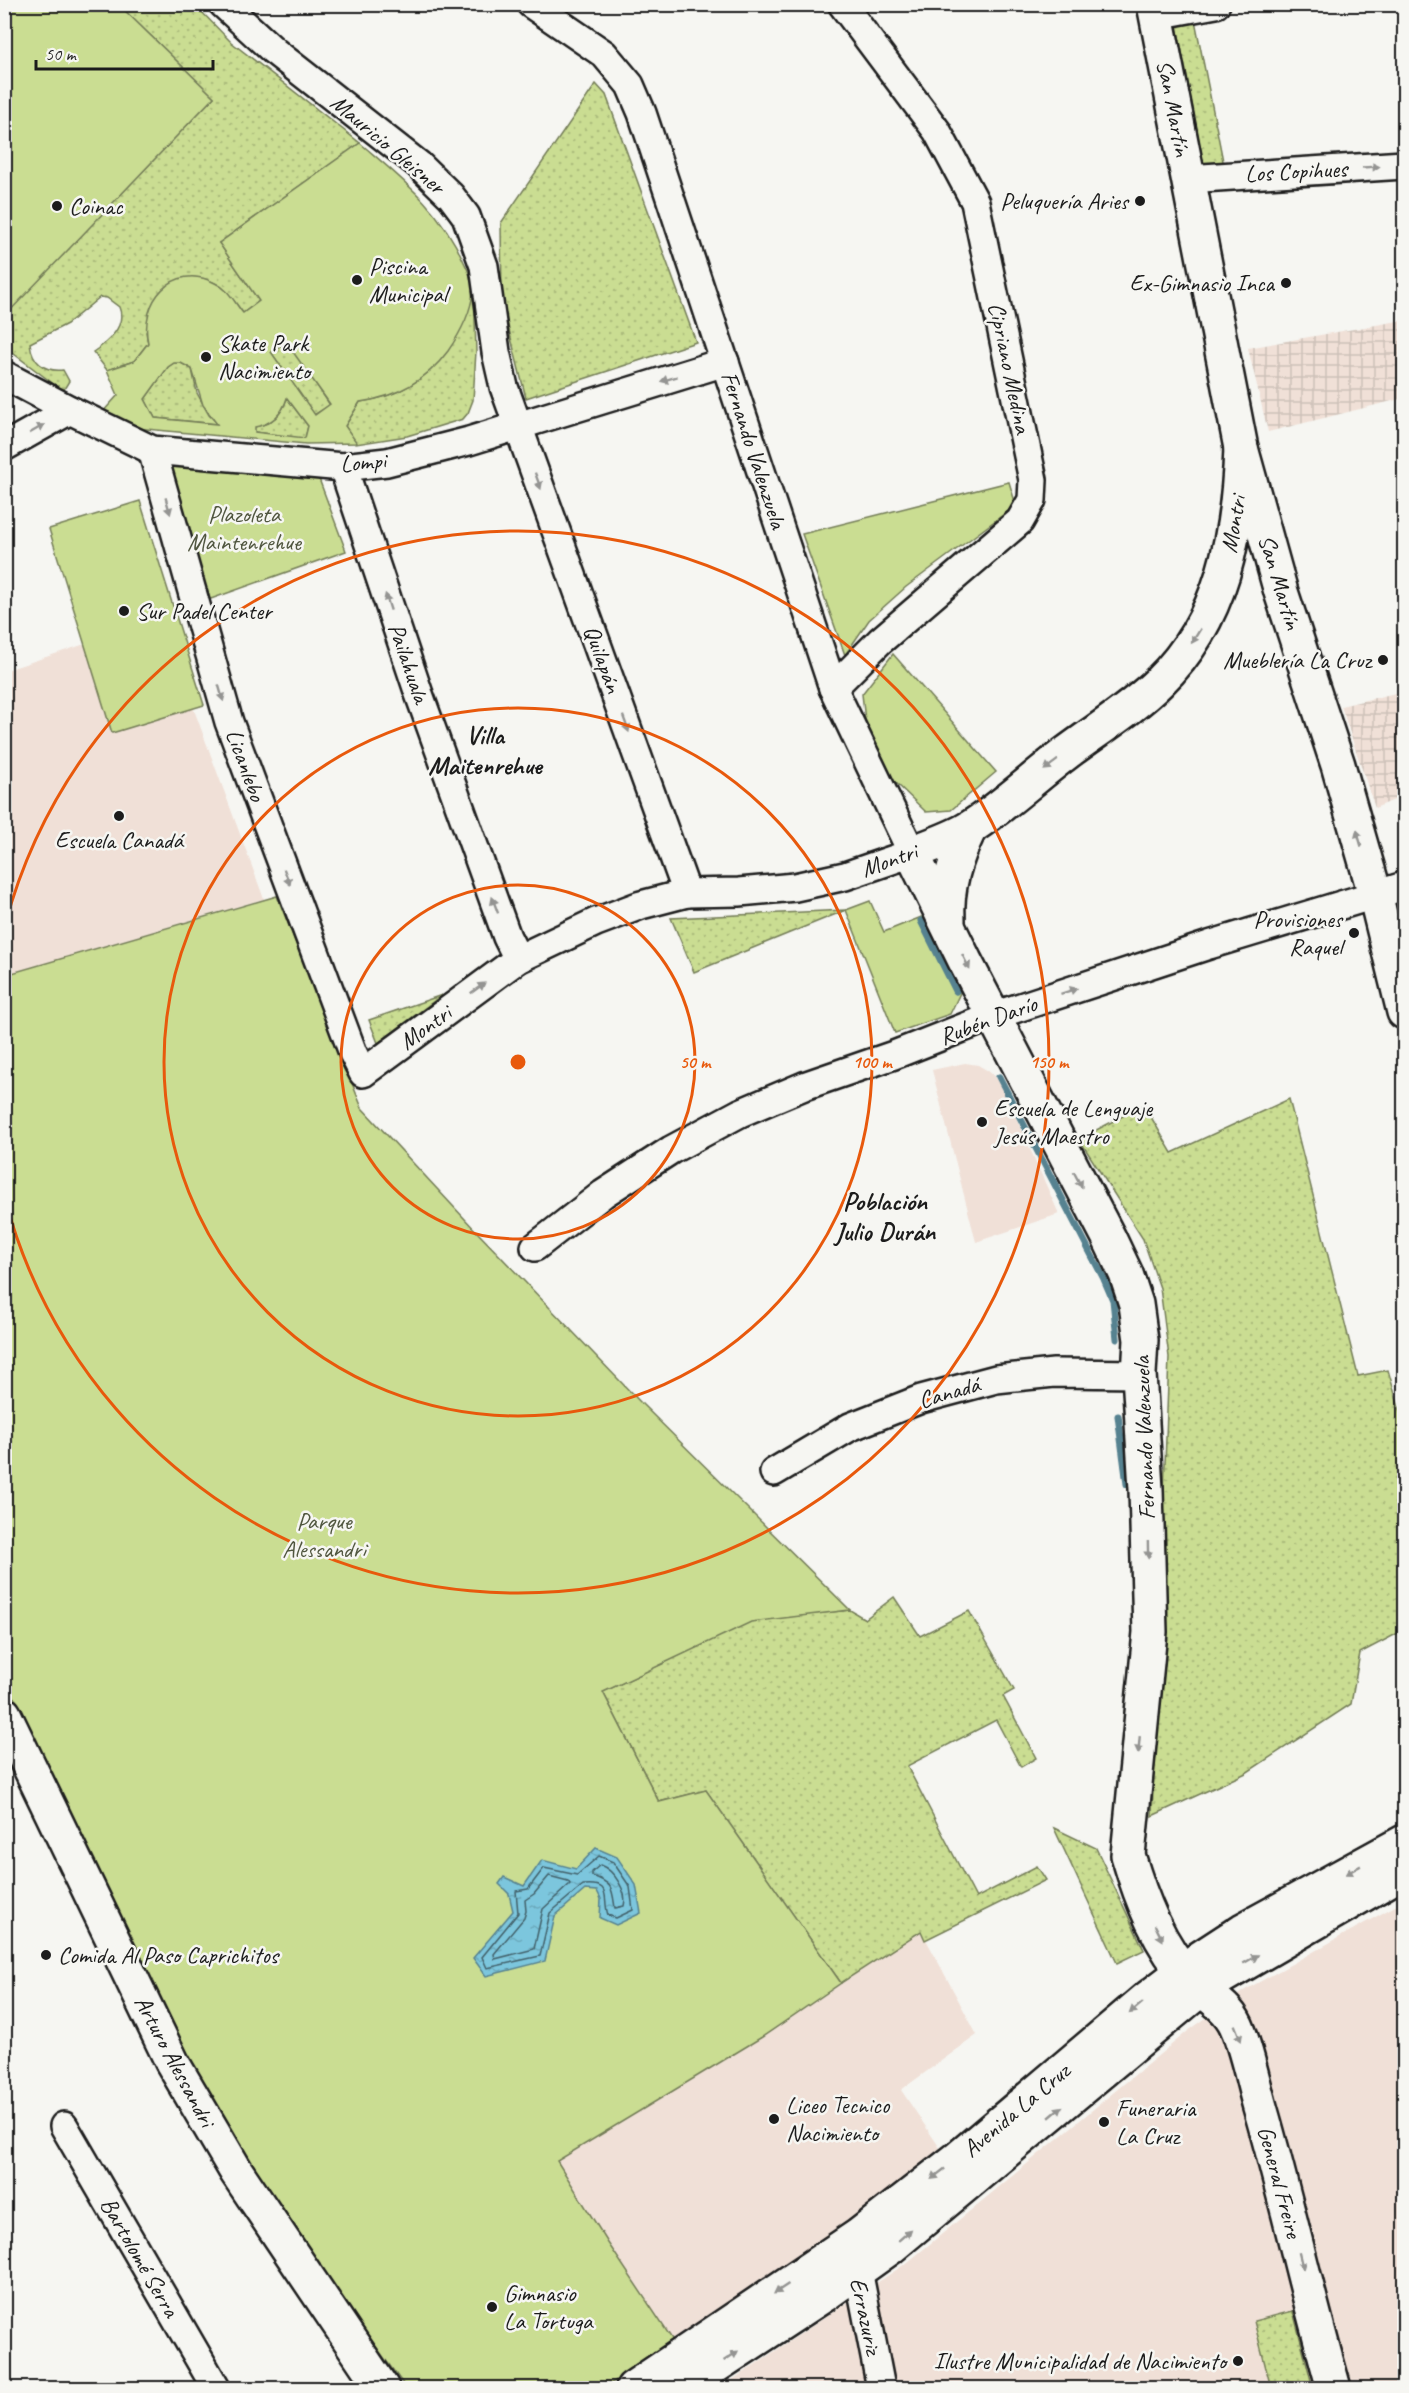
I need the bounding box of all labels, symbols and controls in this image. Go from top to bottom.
scale bar [36,33,213,71]
text: 50 m [45,43,78,65]
street label: San Martín [1150,57,1198,160]
street label: Mauricio Gleisner [325,87,453,202]
street label: Los Copihues [1244,153,1351,189]
one-way arrow [1362,163,1381,172]
place label: Peluquería Aries [1000,186,1130,216]
place label: Coinac [69,191,124,221]
marker: Peluquería Aries [1133,194,1147,208]
marker: Coinac [50,199,64,213]
place label: Piscina Municipal [369,251,451,309]
place label: Ex-Gimnasio Inca [1130,268,1275,298]
marker: Piscina Municipal [350,273,364,287]
marker: Ex-Gimnasio Inca [1279,276,1293,290]
street label: Cipriano Medina [981,300,1039,438]
place label: Skate Park Nacimiento [218,328,313,386]
marker: Skate Park Nacimiento [199,350,213,364]
street label: Fernando Valenzuela [714,368,794,534]
one-way arrow [660,375,678,385]
one-way arrow [29,424,46,434]
street label: Lompi [339,445,390,479]
one-way arrow [534,472,544,490]
street label: Montri [1213,491,1253,555]
one-way arrow [164,497,173,515]
park label: Plazoleta Maintenrehue [187,499,303,557]
street label: San Martín [1251,531,1309,634]
one-way arrow [383,593,393,611]
place label: Sur Padel Center [136,596,274,626]
marker: Sur Padel Center [117,604,131,618]
street label: Pailahuala [381,619,437,709]
street label: Quilapán [577,621,629,698]
one-way arrow [1190,628,1201,644]
place label: Mueblería La Cruz [1223,645,1373,675]
marker: Mueblería La Cruz [1376,653,1390,667]
one-way arrow [217,685,226,703]
one-way arrow [622,715,632,733]
district label: Villa Maitenrehue [428,719,544,782]
street label: Licanlebo [219,725,273,807]
one-way arrow [1043,758,1059,771]
marker: Escuela Canadá [112,809,126,823]
place label: Escuela Canadá [55,825,185,855]
one-way arrow [1354,829,1363,847]
street label: Montri [857,835,924,884]
one-way arrow [283,868,293,886]
one-way arrow [490,896,500,914]
place label: Provisiones Raquel [1253,904,1346,962]
marker: Provisiones Raquel [1347,926,1361,940]
one-way arrow [961,954,970,971]
one-way arrow [469,982,485,994]
one-way arrow [1060,986,1078,996]
street label: Rubén Darío [935,988,1042,1051]
street label: Montri [393,996,459,1056]
text: 50 m [680,1051,712,1073]
text: 100 m [853,1051,893,1073]
text: 150 m [1030,1051,1070,1073]
centre of rings [508,1052,528,1072]
place label: Escuela de Lenguaje Jesús Maestro [993,1093,1154,1151]
marker: Escuela de Lenguaje Jesús Maestro [975,1115,989,1129]
one-way arrow [1073,1171,1083,1189]
district label: Población Julio Durán [833,1185,936,1248]
street label: Fernando Valenzuela [1126,1354,1162,1520]
street label: Canadá [915,1368,985,1415]
park label: Parque Alessandri [282,1506,369,1564]
one-way arrow [1143,1541,1153,1560]
one-way arrow [1134,1735,1144,1754]
one-way arrow [1344,1865,1361,1875]
one-way arrow [1154,1925,1164,1942]
place label: Comida Al Paso Caprichitos [58,1940,281,1970]
marker: Comida Al Paso Caprichitos [39,1948,53,1962]
one-way arrow [1243,1953,1259,1964]
street label: Arturo Alessandri [128,1990,223,2134]
one-way arrow [1129,2001,1144,2014]
one-way arrow [1233,2024,1243,2042]
street label: Avenida La Cruz [956,2055,1078,2164]
place label: Liceo Tecnico Nacimiento [786,2090,891,2148]
place label: Funeraria La Cruz [1116,2093,1197,2151]
one-way arrow [1048,2105,1064,2118]
marker: Liceo Tecnico Nacimiento [767,2112,781,2126]
marker: Funeraria La Cruz [1097,2115,1111,2129]
street label: General Freire [1251,2123,1310,2243]
one-way arrow [931,2167,946,2179]
street label: Bartolomé Serra [94,2192,187,2323]
one-way arrow [897,2229,912,2242]
one-way arrow [1296,2252,1306,2270]
street label: Errazuriz [843,2275,889,2359]
place label: Gimnasio La Tortuga [504,2278,594,2336]
one-way arrow [772,2283,789,2294]
marker: Gimnasio La Tortuga [485,2300,499,2314]
place label: Ilustre Municipalidad de Nacimiento [934,2346,1229,2376]
one-way arrow [723,2351,739,2362]
marker: Ilustre Municipalidad de Nacimiento [1231,2354,1245,2368]

